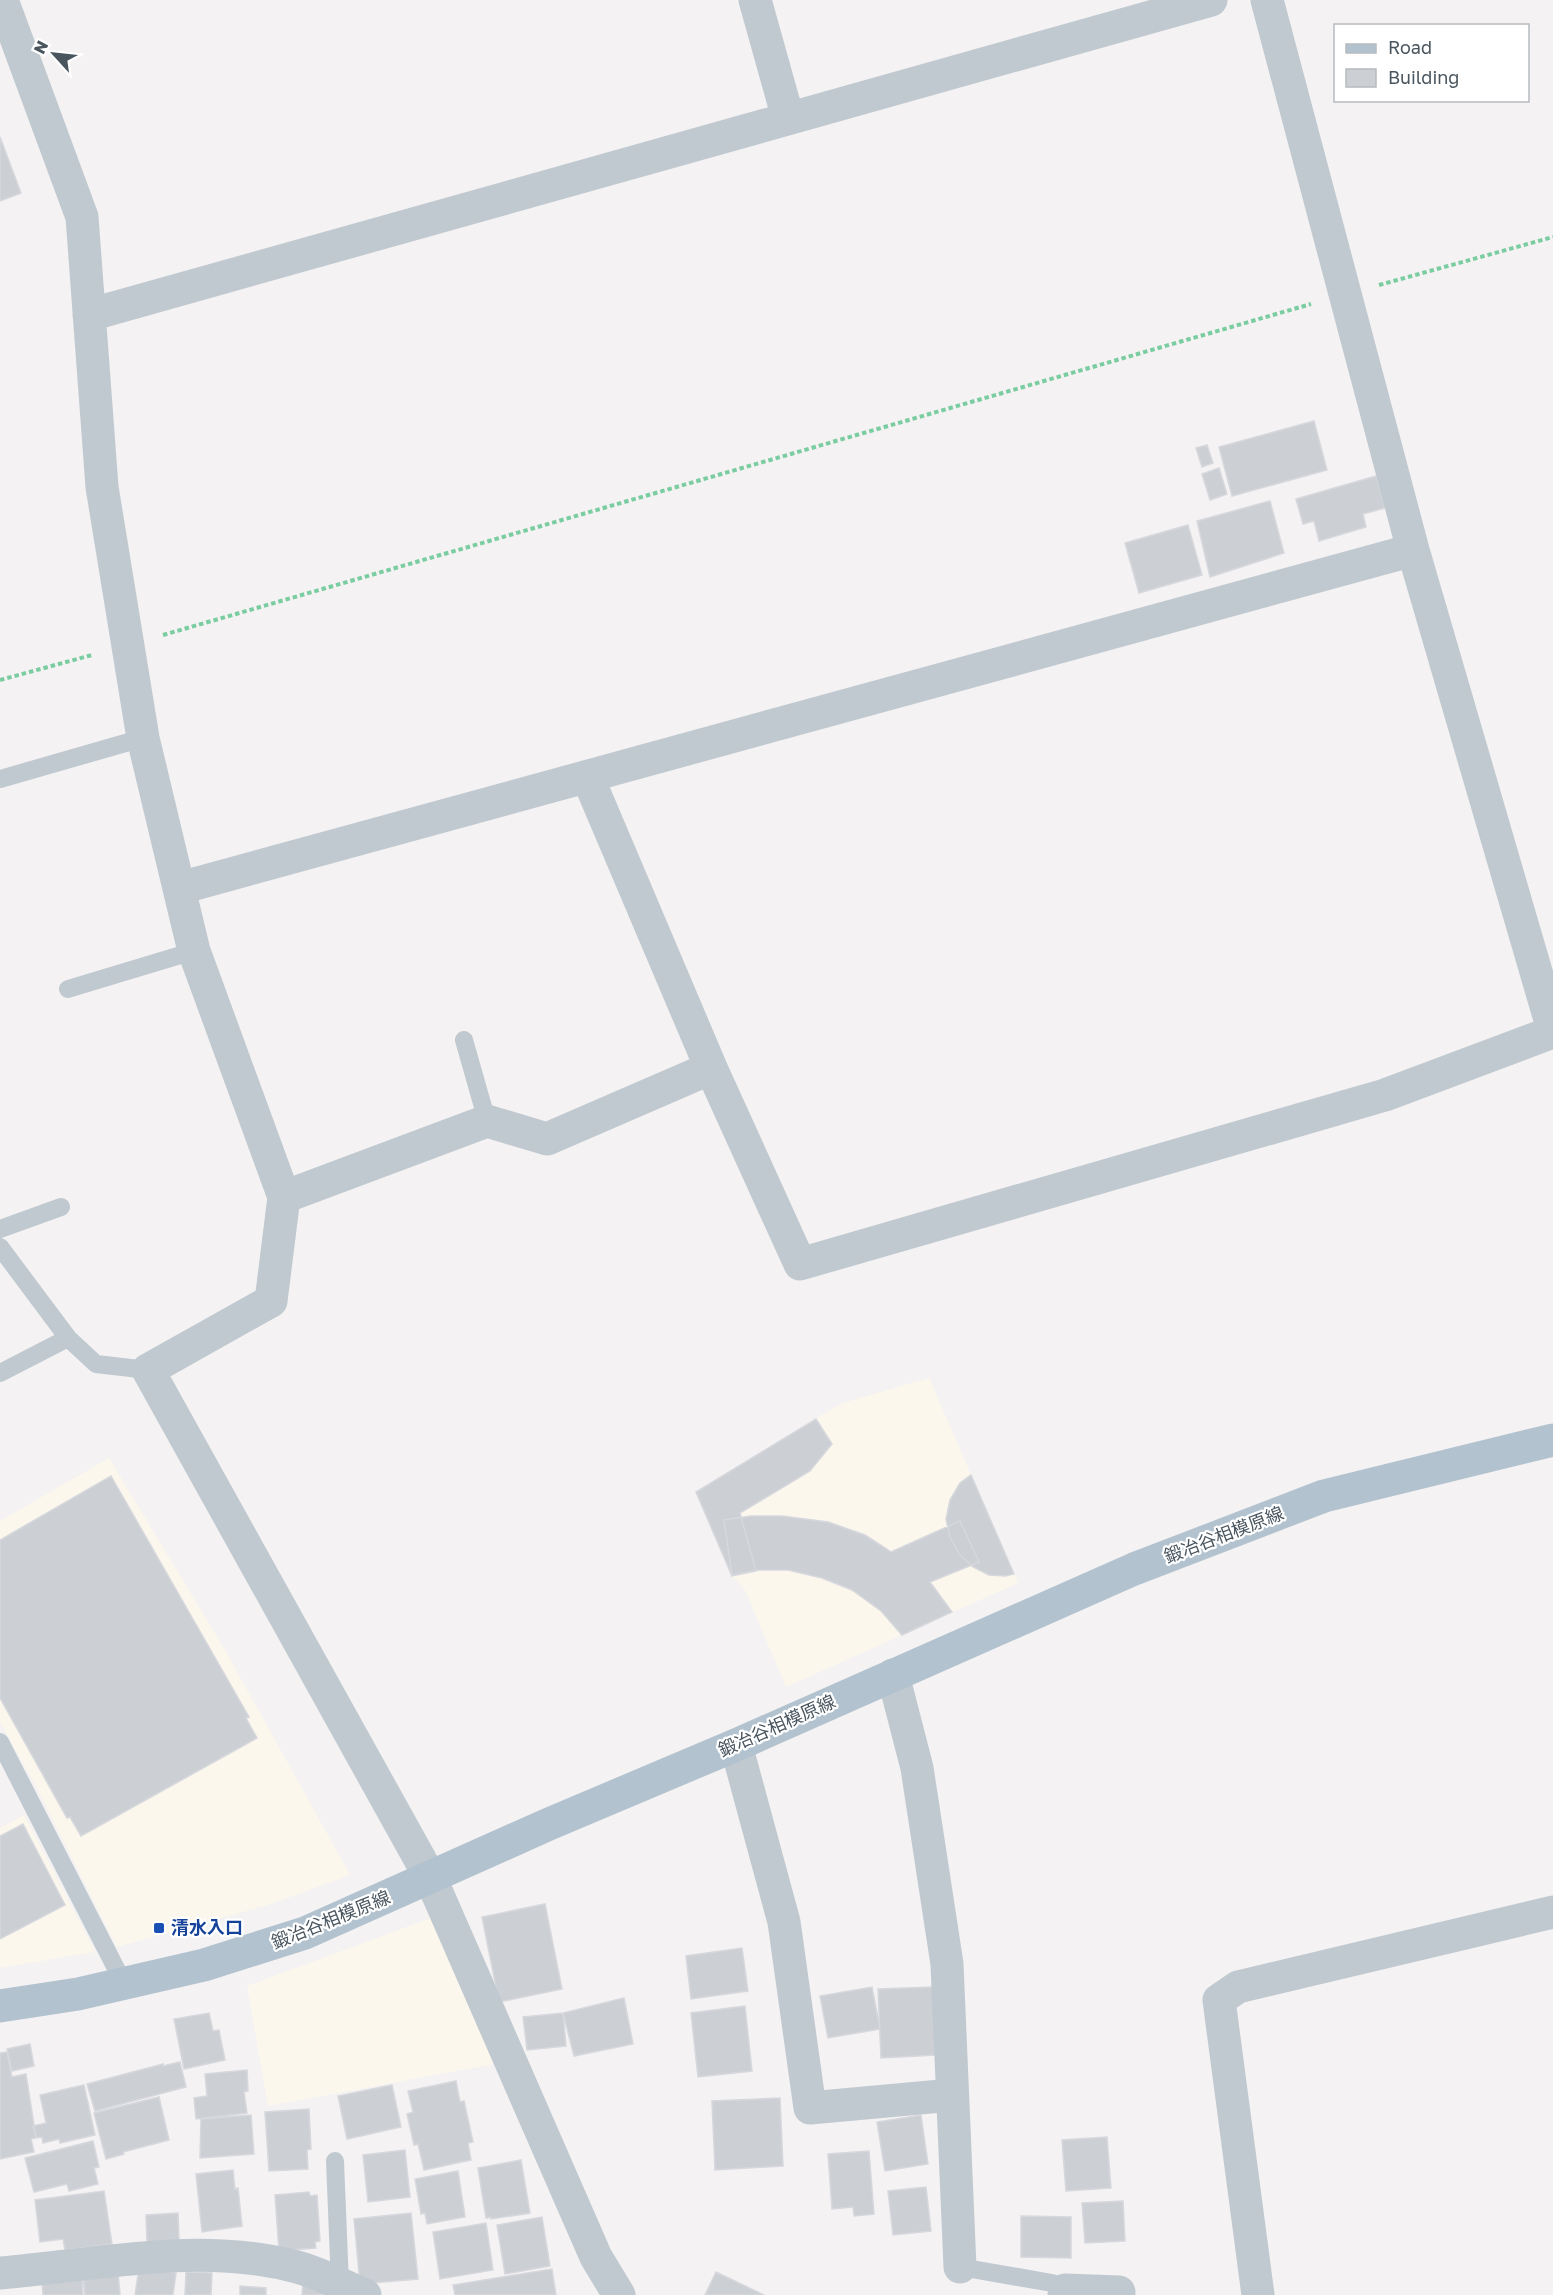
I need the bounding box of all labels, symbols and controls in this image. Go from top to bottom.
north arrow [24,24,84,84]
legend [1334,24,1529,102]
text: Road [1388,36,1432,58]
text: N [29,37,52,57]
text: Building [1388,66,1459,88]
street label: 鍛冶谷相模原線 [1161,1501,1286,1567]
street label: 鍛冶谷相模原線 [715,1689,839,1761]
street label: 鍛冶谷相模原線 [268,1885,393,1953]
place label: 清水入口 [171,1916,243,1938]
marker: 清水入口 [152,1921,166,1935]

